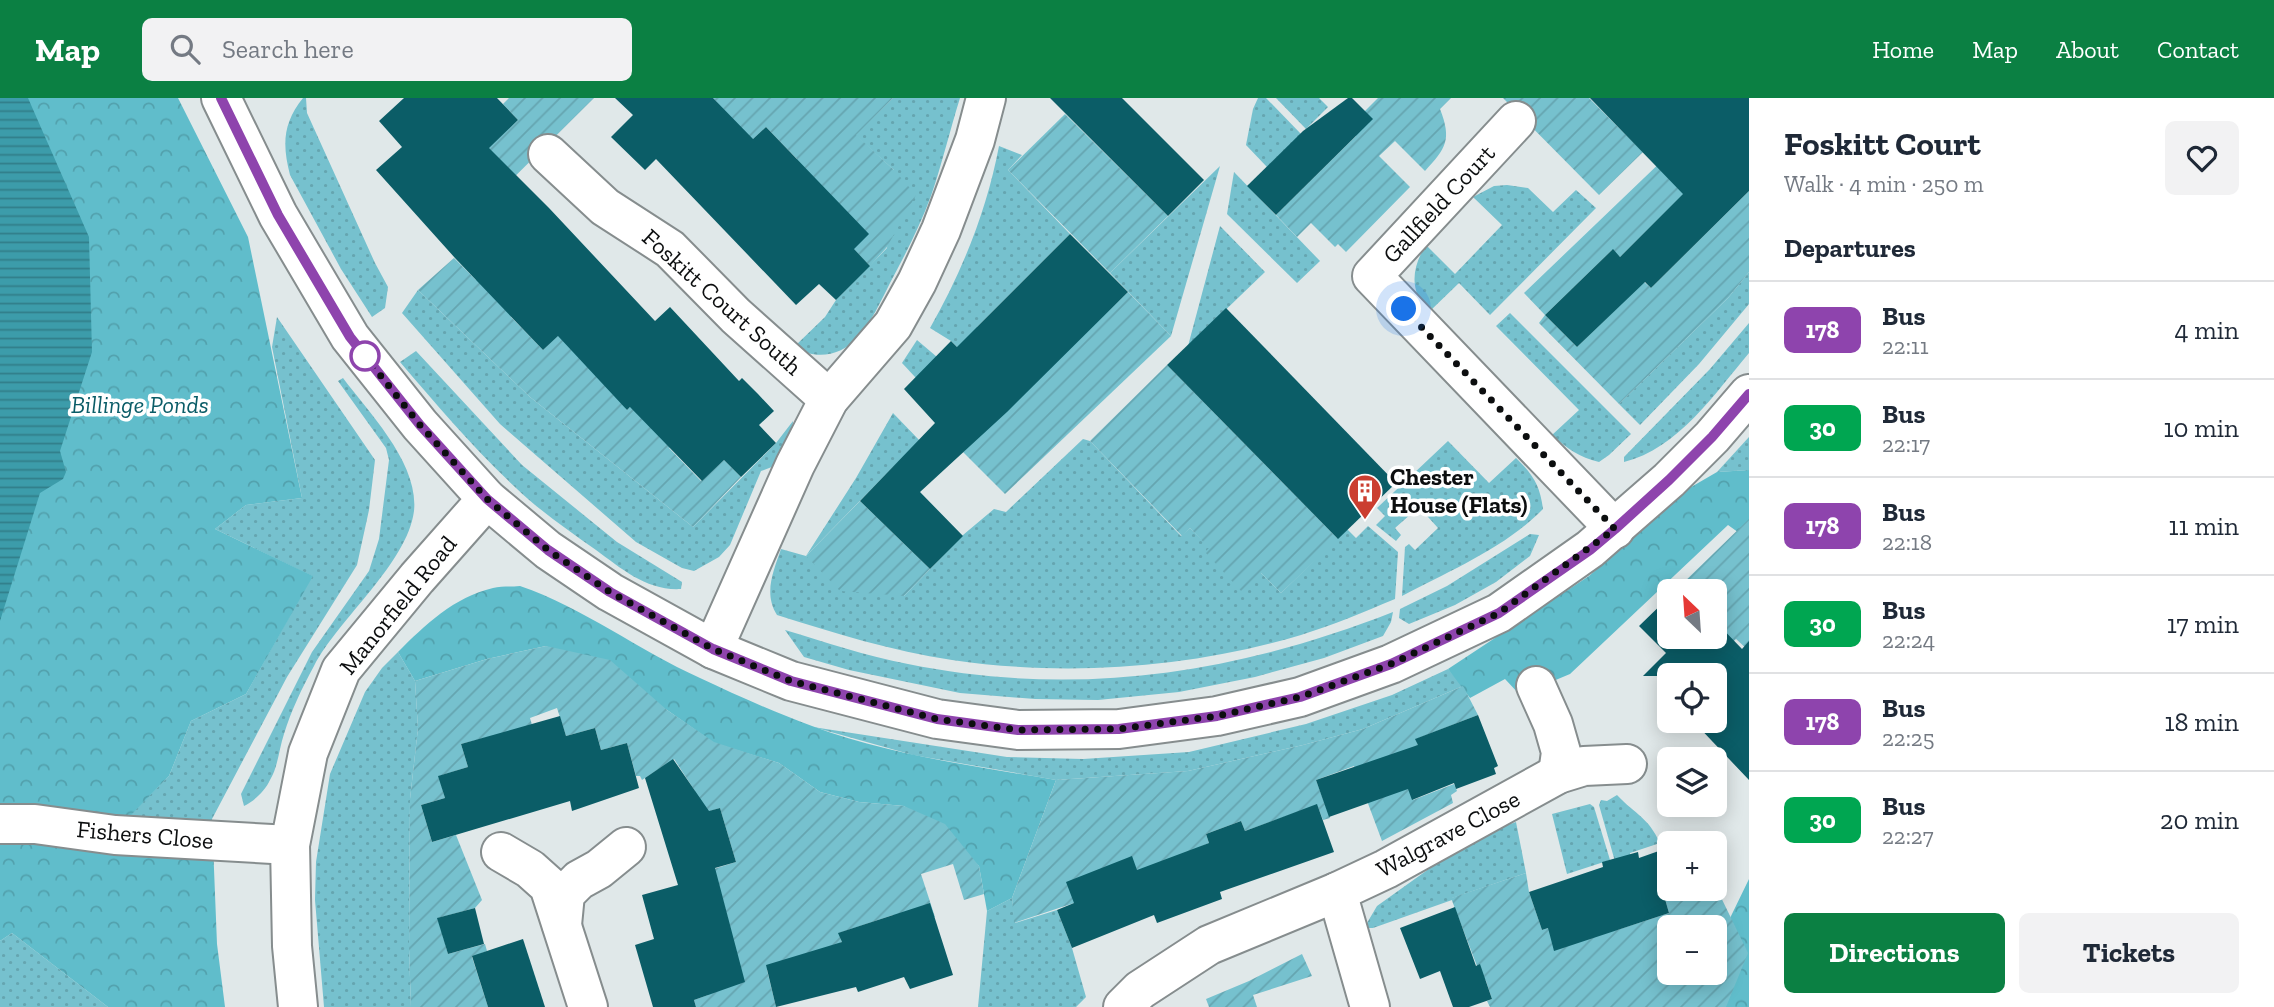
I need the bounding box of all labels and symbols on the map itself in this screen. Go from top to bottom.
street label: Gallfield Court [1376,138,1501,269]
street label: Foskitt Court South [637,222,809,381]
your location [1386,291,1421,326]
unlabelled marker [350,341,380,371]
park label: Billinge Ponds [71,390,209,419]
place label: Chester House (Flats) [1390,462,1528,519]
building icon: Chester House (Flats) [1346,472,1384,521]
street label: Manorfield Road [333,529,462,680]
north arrow [1657,579,1727,649]
street label: Walgrave Close [1371,784,1524,883]
street label: Fishers Close [75,814,215,855]

